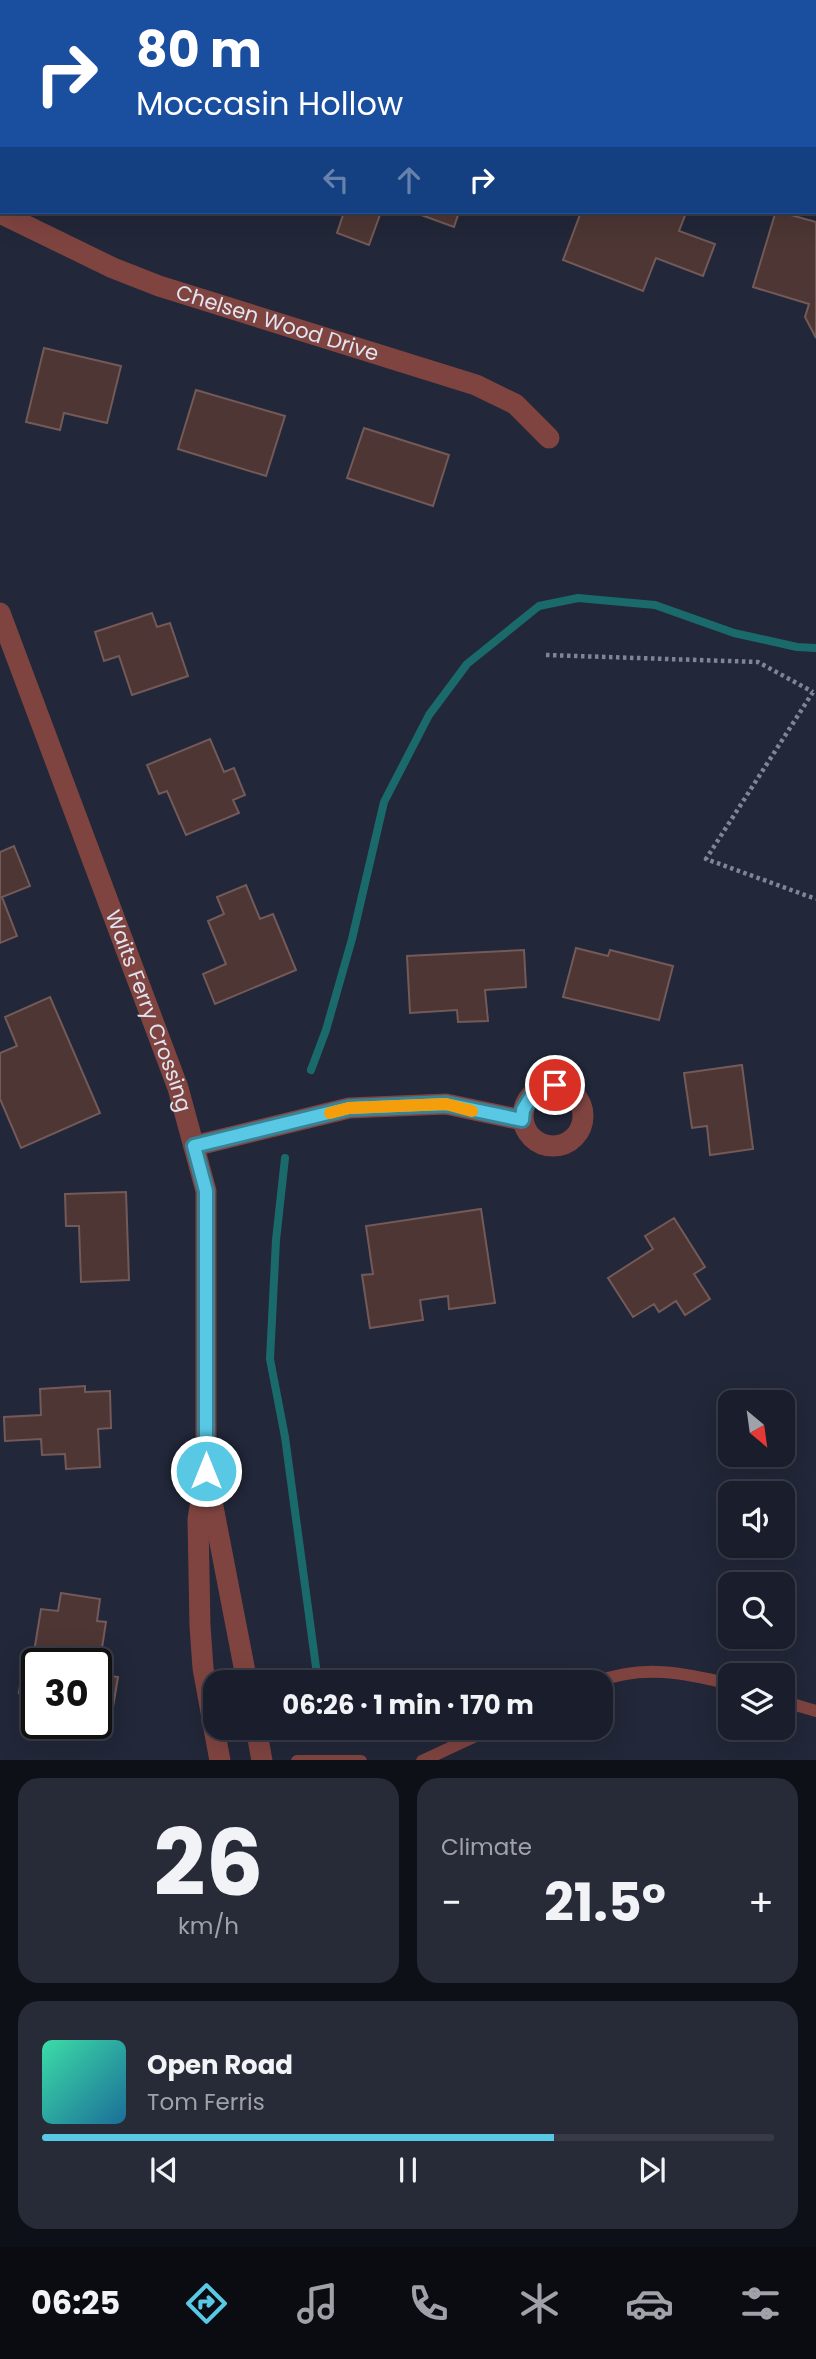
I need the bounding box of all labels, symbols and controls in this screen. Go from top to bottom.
text: 80 m [136,16,262,84]
icon: right [21,28,112,119]
text: Moccasin Hollow [136,81,403,126]
icon: left [317,161,355,199]
icon: ahead [390,161,428,199]
icon: right [463,161,501,199]
street label: Chelsen Wood Drive [172,277,382,368]
street label: Waits Ferry Crossing [99,906,199,1115]
pin [525,1055,585,1115]
icon: arrive [536,1066,574,1104]
north arrow [718,1390,794,1466]
map controls [718,1390,795,1740]
position arrow [169,1434,243,1508]
button: sound [718,1481,795,1558]
button: search [718,1572,795,1649]
speed limit sign: 30 [21,1648,112,1739]
button: layers [718,1663,795,1740]
text: 06:26 · 1 min · 170 m [282,1687,534,1723]
text: 26 [154,1799,263,1927]
text: Climate [441,1831,532,1863]
text: 21.5° [544,1866,666,1939]
text: − [441,1876,462,1929]
text: + [748,1876,774,1929]
text: km/h [178,1910,239,1942]
text: Open Road [147,2047,293,2083]
text: Tom Ferris [147,2086,265,2118]
icon: previous [145,2151,183,2189]
icon: pause [389,2151,427,2189]
icon: next [633,2151,671,2189]
icon: directions [182,2279,231,2328]
icon: music [293,2279,342,2328]
icon: phone [404,2279,453,2328]
icon: climate [515,2279,564,2328]
icon: car [625,2279,674,2328]
icon: filters [736,2279,785,2328]
text: 06:25 [31,2280,120,2325]

